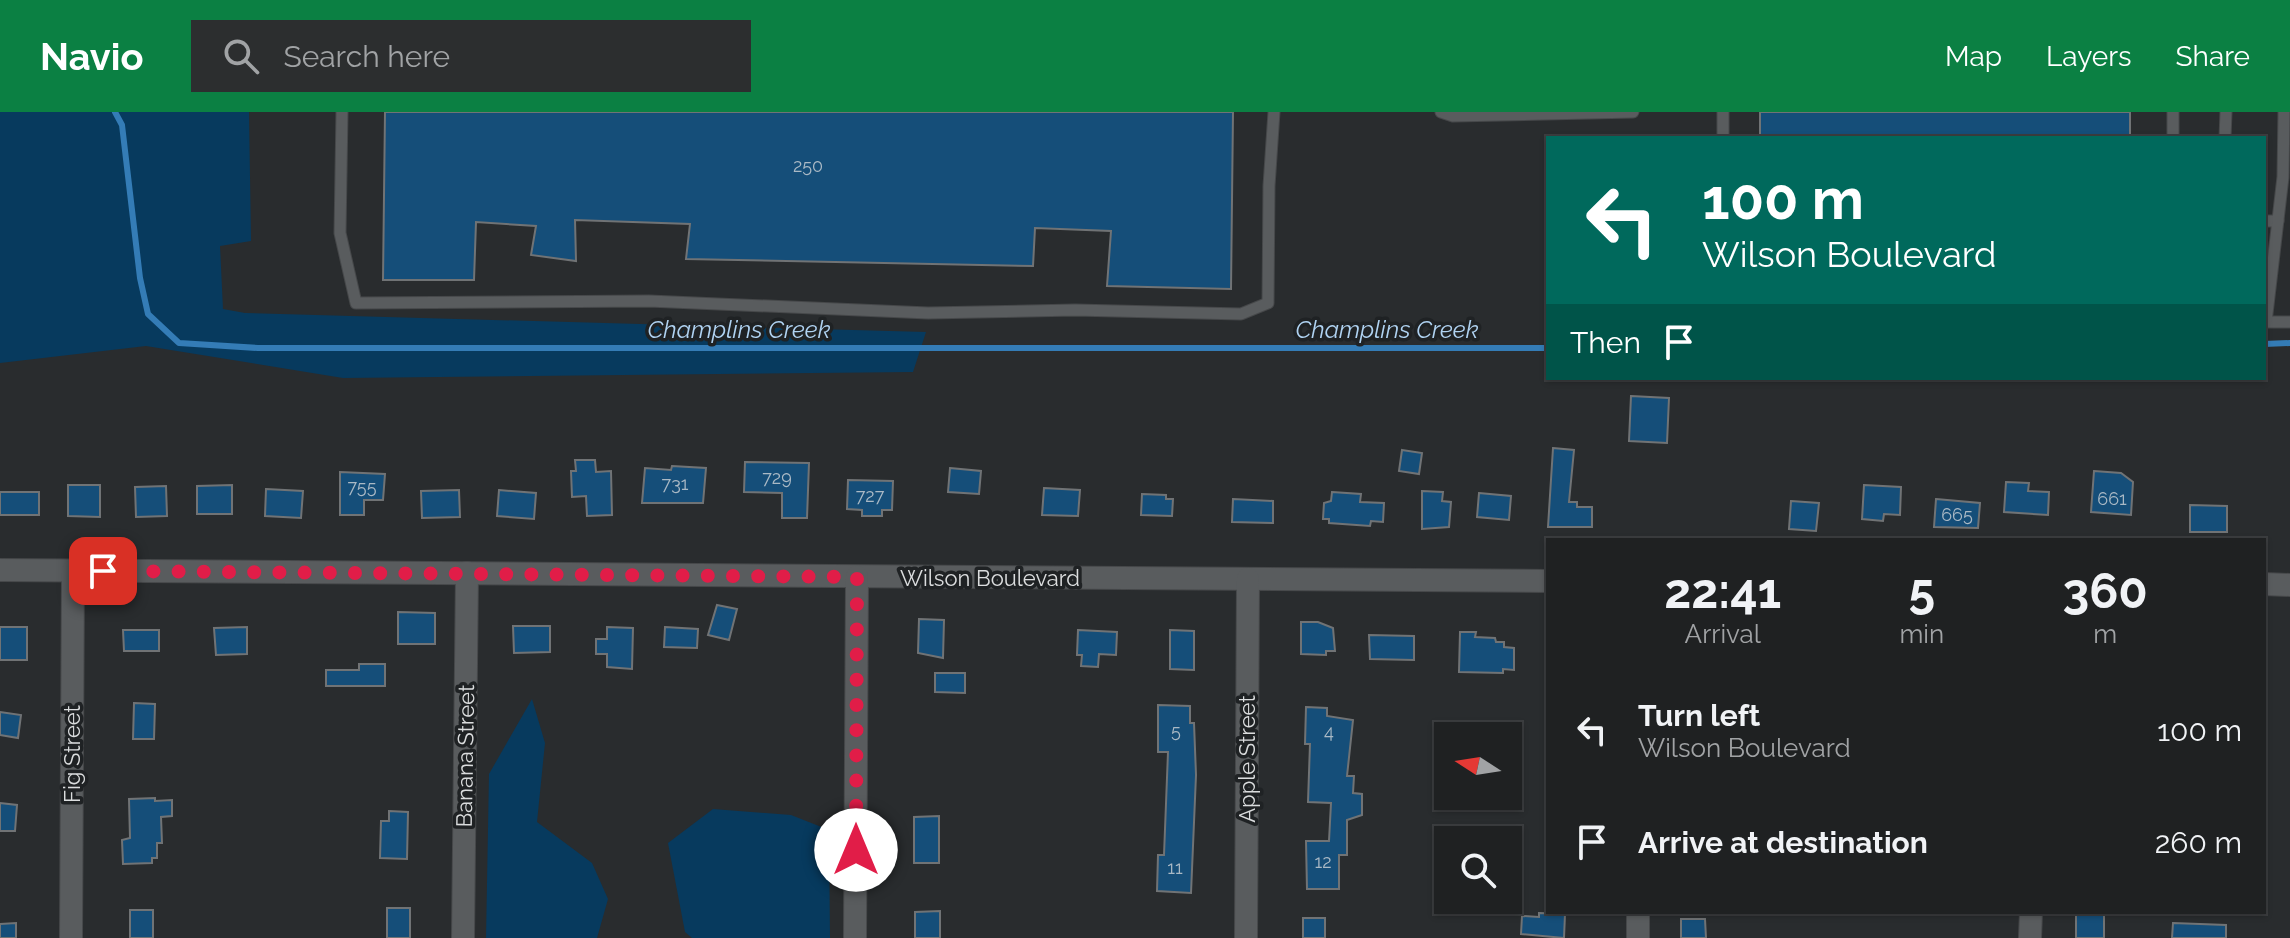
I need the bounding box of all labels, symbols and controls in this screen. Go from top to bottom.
search box [191,20,751,92]
text: Navio [40,34,143,79]
icon: search [219,34,263,78]
text: Search here [283,39,450,74]
text: Map [1945,40,2002,73]
text: Layers [2046,40,2132,73]
text: Share [2176,40,2250,73]
house number: 250 [793,155,823,176]
text: 100 m [1702,166,1864,232]
icon: left [1570,168,1674,272]
text: Wilson Boulevard [1702,233,1996,275]
water label: Champlins Creek [647,315,831,344]
water label: Champlins Creek [1295,315,1479,344]
icon: arrive [1657,320,1701,364]
text: Then [1570,325,1641,360]
house number: 729 [762,467,792,488]
house number: 731 [662,473,689,494]
house number: 755 [348,476,377,497]
house number: 727 [856,485,885,506]
house number: 661 [2097,488,2127,509]
house number: 665 [1941,504,1973,525]
pin [69,537,137,605]
icon: arrive [81,549,125,593]
text: 22:41 [1664,563,1781,619]
text: 5 [1909,563,1935,619]
text: 360 [2062,563,2148,619]
street label: Wilson Boulevard [900,565,1080,591]
text: Arrival [1685,619,1761,649]
text: min [1899,619,1944,649]
text: m [2093,619,2117,649]
street label: Banana Street [451,684,479,828]
street label: Apple Street [1234,695,1260,823]
text: Turn left [1638,698,1760,733]
street label: Fig Street [59,704,85,803]
icon: left [1570,708,1614,752]
text: 100 m [2157,713,2242,748]
house number: 5 [1171,720,1181,741]
house number: 4 [1324,721,1334,742]
north arrow [1434,722,1522,810]
map controls [1434,722,1522,914]
text: Wilson Boulevard [1638,733,1851,763]
position arrow [814,808,898,892]
icon: arrive [1570,820,1614,864]
text: Arrive at destination [1638,825,1928,860]
text: 260 m [2155,825,2242,860]
button: search [1434,826,1522,914]
house number: 12 [1314,851,1332,872]
house number: 11 [1167,857,1183,878]

